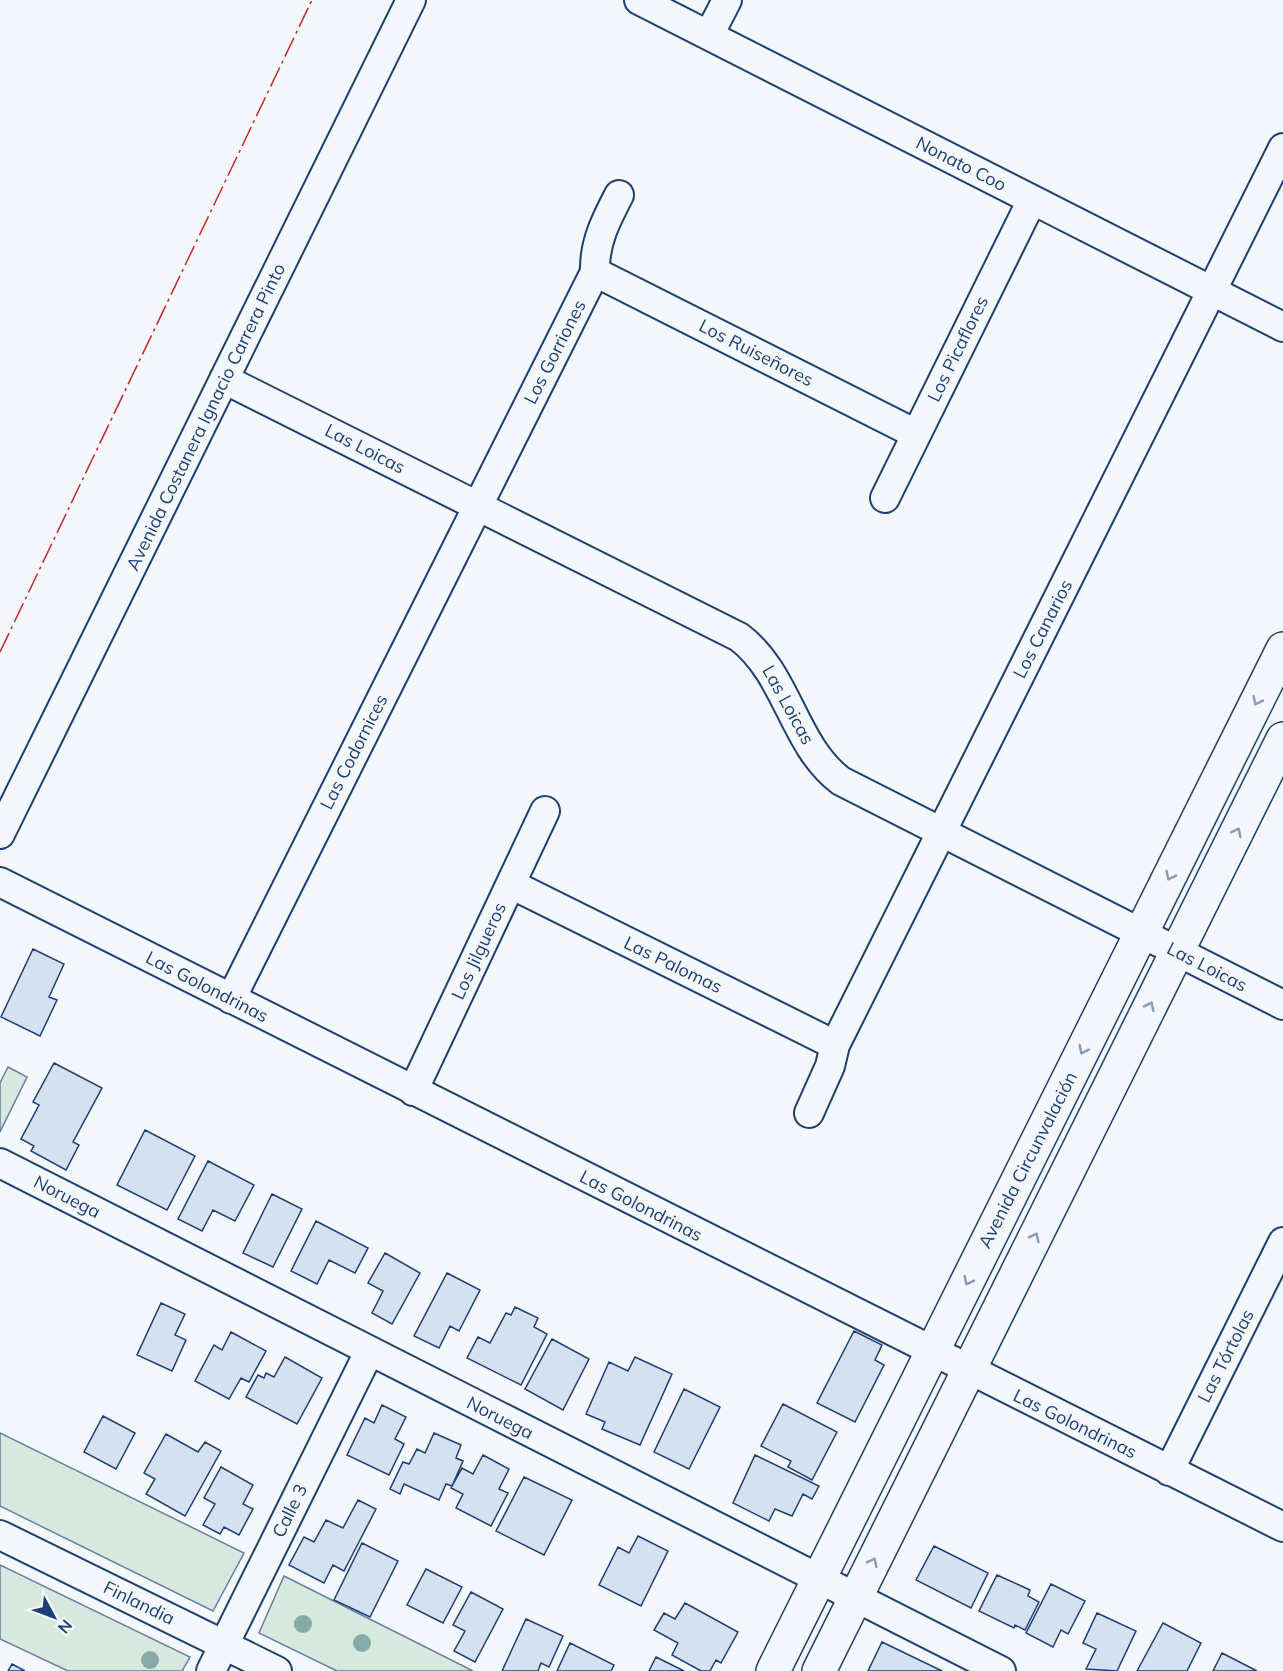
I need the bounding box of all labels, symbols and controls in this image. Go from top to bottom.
street label: Nonato Coo [912,131,1010,196]
street label: Avenida Costanera Ignacio Carrera Pinto [121,259,290,574]
street label: Los Picaflores [922,292,993,406]
street label: Los Gorriones [518,296,591,408]
street label: Los Ruiseñores [695,314,817,391]
street label: Las Loicas [321,419,409,479]
street label: Los Canarios [1008,575,1077,682]
street label: Las Loicas [757,661,820,748]
street label: Las Codornices [315,690,392,813]
one-way arrow [1253,695,1264,705]
one-way arrow [1229,827,1241,838]
one-way arrow [1166,869,1177,880]
street label: Los Jilgueros [446,898,511,1003]
street label: Las Palomas [620,931,726,998]
street label: Las Loicas [1163,937,1251,997]
street label: Las Golondrinas [142,946,273,1027]
one-way arrow [1143,1002,1154,1013]
one-way arrow [1078,1044,1090,1055]
street label: Avenida Circunvalación [973,1068,1082,1252]
street label: Las Golondrinas [576,1165,707,1246]
street label: Noruega [30,1170,105,1223]
one-way arrow [1027,1233,1039,1244]
one-way arrow [963,1274,975,1285]
street label: Las Tórtolas [1192,1305,1259,1406]
street label: Las Golondrinas [1010,1384,1141,1463]
street label: Noruega [463,1391,538,1444]
street label: Calle 3 [267,1480,312,1541]
one-way arrow [866,1558,878,1569]
street label: Finlandia [100,1575,179,1630]
north arrow [24,1587,84,1647]
text: N [54,1616,77,1638]

